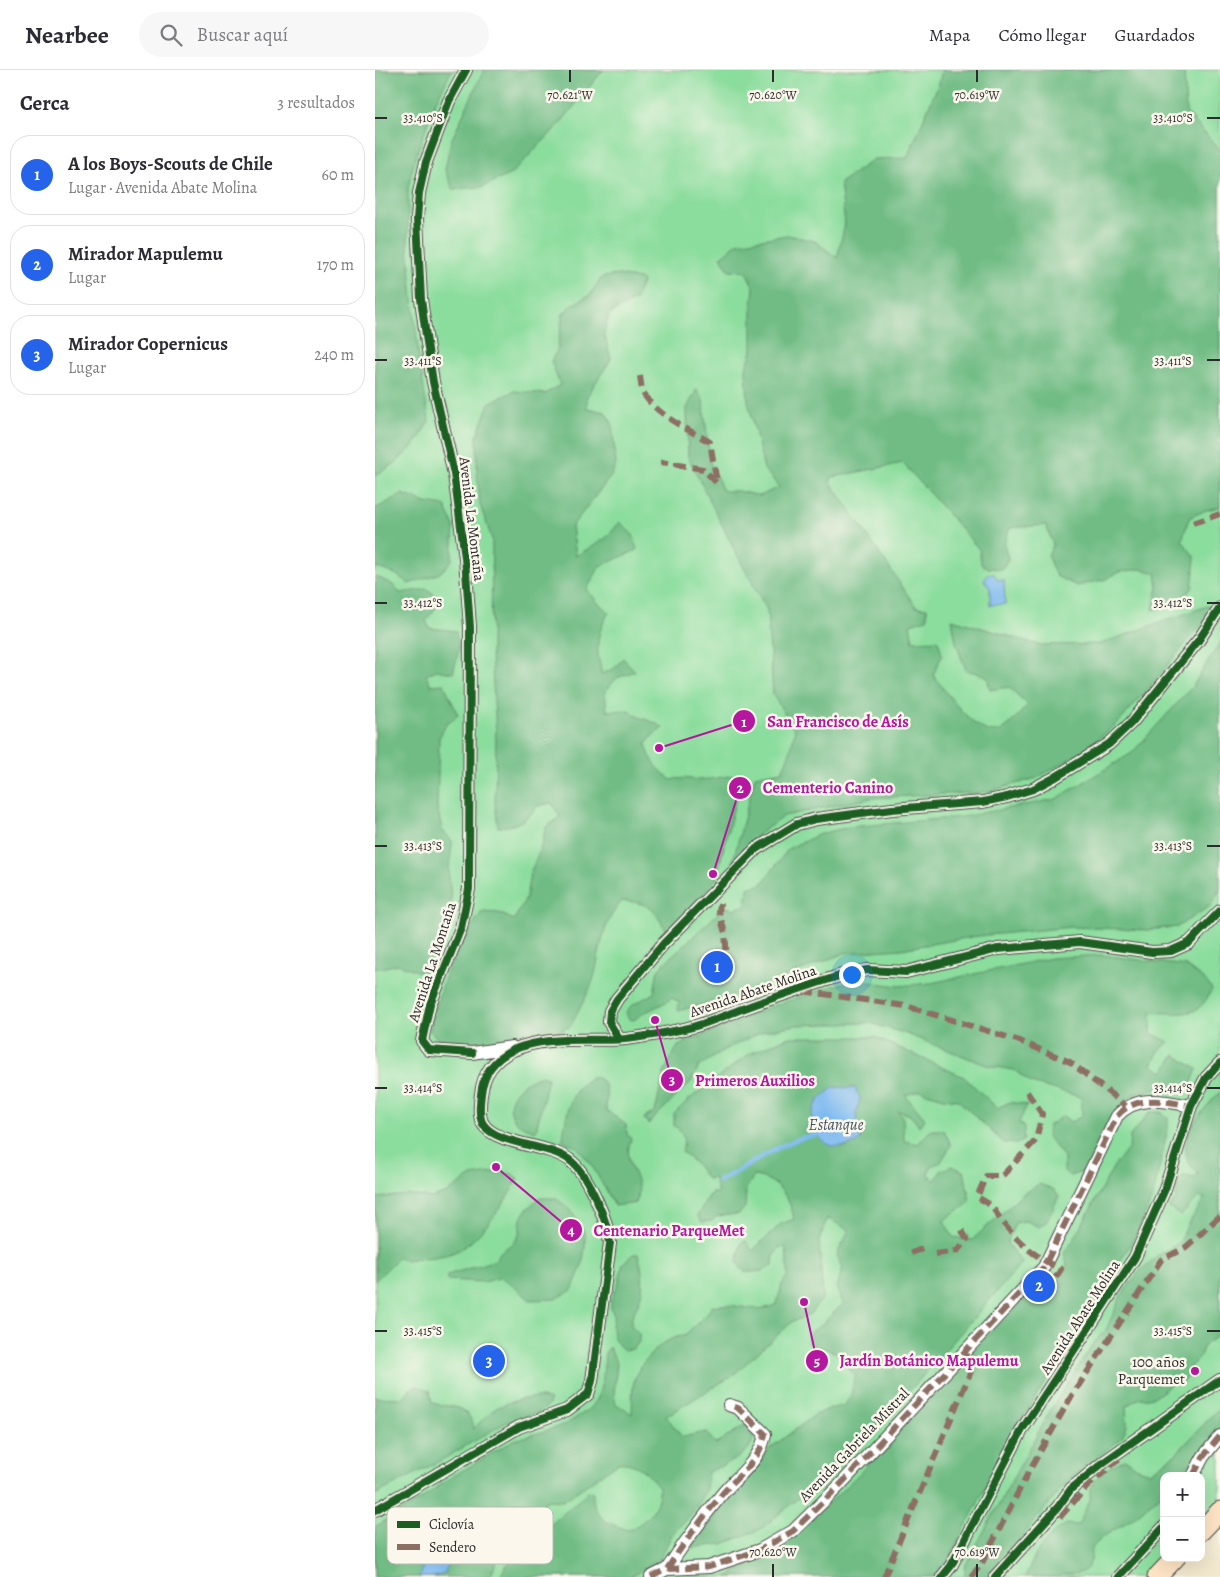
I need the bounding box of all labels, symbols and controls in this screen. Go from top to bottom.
search box [139,12,489,57]
text: Nearbee [25,19,109,51]
icon: search [157,21,185,49]
text: Buscar aquí [197,22,288,48]
text: Mapa [929,23,970,47]
text: Cómo llegar [998,23,1087,47]
text: Guardados [1115,23,1195,47]
text: 70.621°W [547,87,593,103]
text: 70.620°W [749,87,798,103]
text: 70.619°W [954,87,1000,103]
text: Cerca [20,89,70,117]
text: 3 resultados [277,92,355,114]
text: 33.410°S [403,110,443,126]
text: 33.410°S [1153,110,1193,126]
text: A los Boys-Scouts de Chile [68,151,273,177]
text: 1 [34,164,40,186]
text: 60 m [322,164,354,186]
text: Lugar · Avenida Abate Molina [68,177,257,199]
text: Mirador Mapulemu [68,241,223,267]
text: 2 [33,254,41,276]
text: 170 m [317,254,354,276]
text: Lugar [68,267,106,289]
text: Mirador Copernicus [68,331,228,357]
text: 3 [34,344,40,366]
text: 240 m [314,344,354,366]
text: 33.411°S [404,353,442,369]
text: 33.411°S [1154,353,1192,369]
text: Lugar [68,357,106,379]
street label: Avenida La Montaña [454,455,490,582]
text: 33.412°S [404,595,442,611]
text: 33.412°S [1154,595,1192,611]
callout: San Francisco de Asís [732,706,918,737]
text: San Francisco de Asís [767,711,909,733]
text: 1 [741,712,747,732]
callout: Cementerio Canino [728,772,903,803]
text: Cementerio Canino [763,777,893,799]
text: 2 [736,778,744,798]
text: 33.413°S [404,838,442,854]
text: 33.413°S [1154,838,1192,854]
street label: Avenida La Montaña [403,899,461,1026]
pin: 1 [701,948,733,986]
street label: Avenida Abate Molina [686,960,819,1022]
your location [839,962,865,988]
callout: Primeros Auxilios [660,1065,825,1096]
text: 3 [669,1070,675,1090]
text: Primeros Auxilios [695,1070,815,1092]
text: 33.414°S [404,1080,442,1096]
text: 33.414°S [1154,1080,1192,1096]
water label: Estanque [809,1114,864,1136]
callout: Centenario ParqueMet [559,1215,755,1246]
text: 4 [567,1220,575,1240]
text: Centenario ParqueMet [593,1220,745,1242]
street label: Avenida Abate Molina [1035,1256,1125,1379]
pin: 2 [1023,1267,1055,1305]
text: 33.415°S [404,1323,442,1339]
text: 33.415°S [1154,1323,1192,1339]
pin: 3 [473,1342,505,1380]
callout: Jardín Botánico Mapulemu [805,1345,1029,1376]
text: Jardín Botánico Mapulemu [840,1350,1019,1372]
text: 5 [814,1351,820,1371]
place label: 100 años Parquemet [1118,1352,1185,1389]
marker: 100 años Parquemet [1189,1365,1201,1377]
street label: Avenida Gabriela Mistral [794,1384,914,1507]
map controls [1160,1472,1205,1562]
button: + [1160,1472,1205,1517]
legend [387,1507,553,1564]
text: Ciclovía [429,1515,475,1534]
button: − [1160,1517,1205,1562]
text: Sendero [429,1538,476,1557]
text: 70.620°W [749,1544,798,1560]
text: 70.619°W [954,1544,1000,1560]

